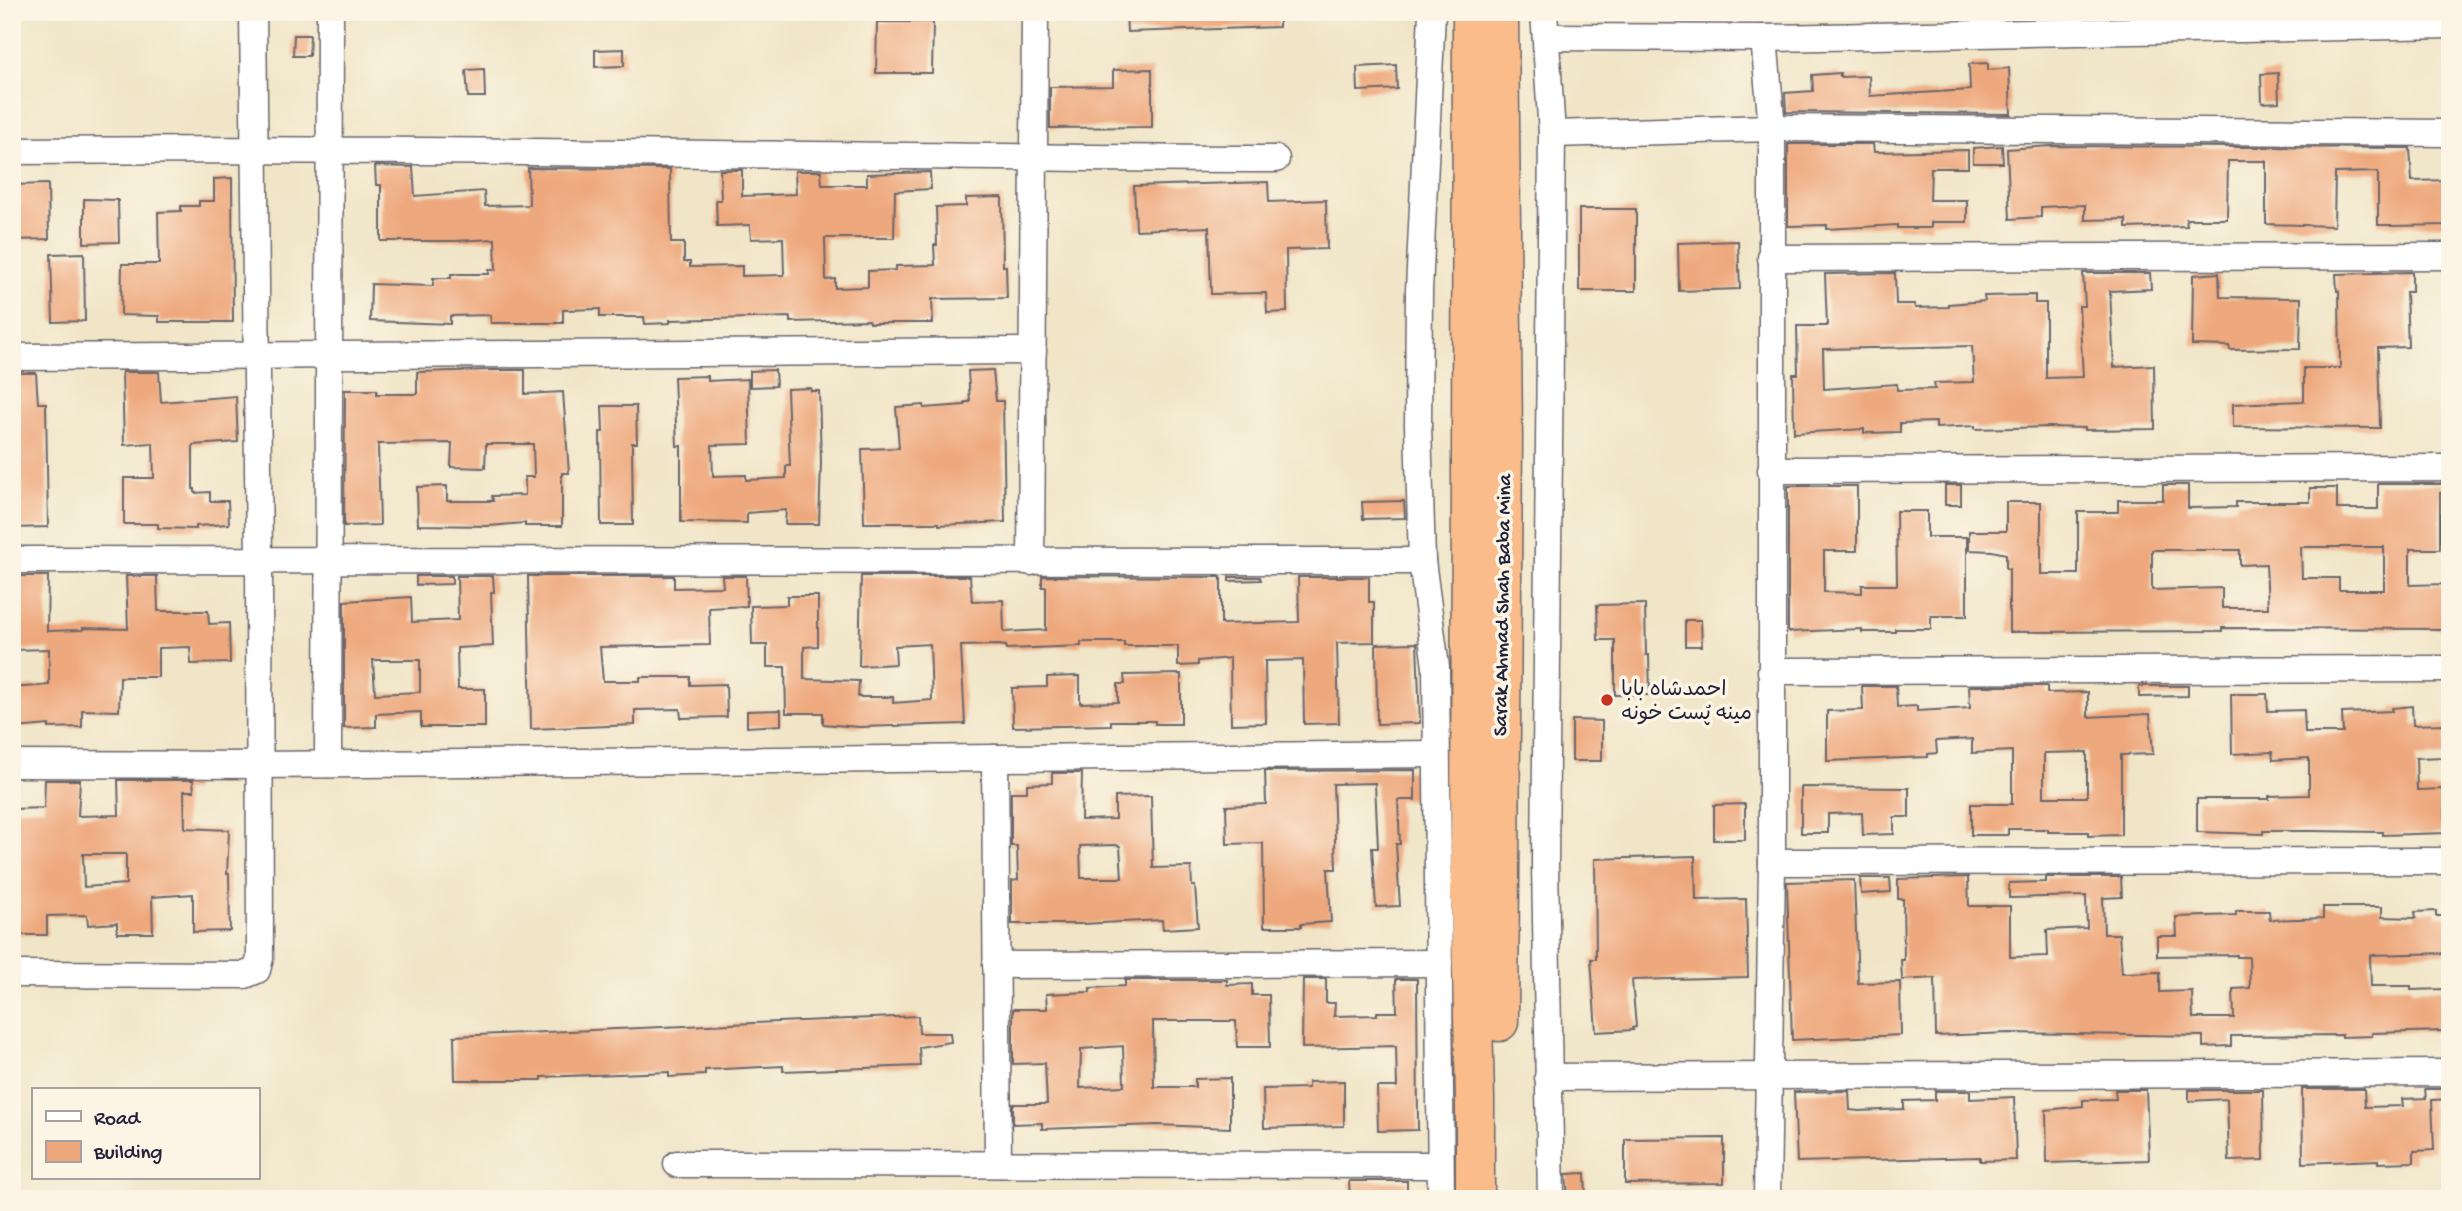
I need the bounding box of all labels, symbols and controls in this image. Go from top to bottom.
street label: Sarak Ahmad Shah Baba Mina [1490,472,1519,736]
place label: احمدشاه بابا مینه پُست خونه [1621,679,1752,728]
marker: احمدشاه بابا مینه پُست خونه [1599,692,1615,708]
legend [32,1088,259,1180]
text: Road [94,1108,142,1133]
text: Building [93,1142,163,1167]

